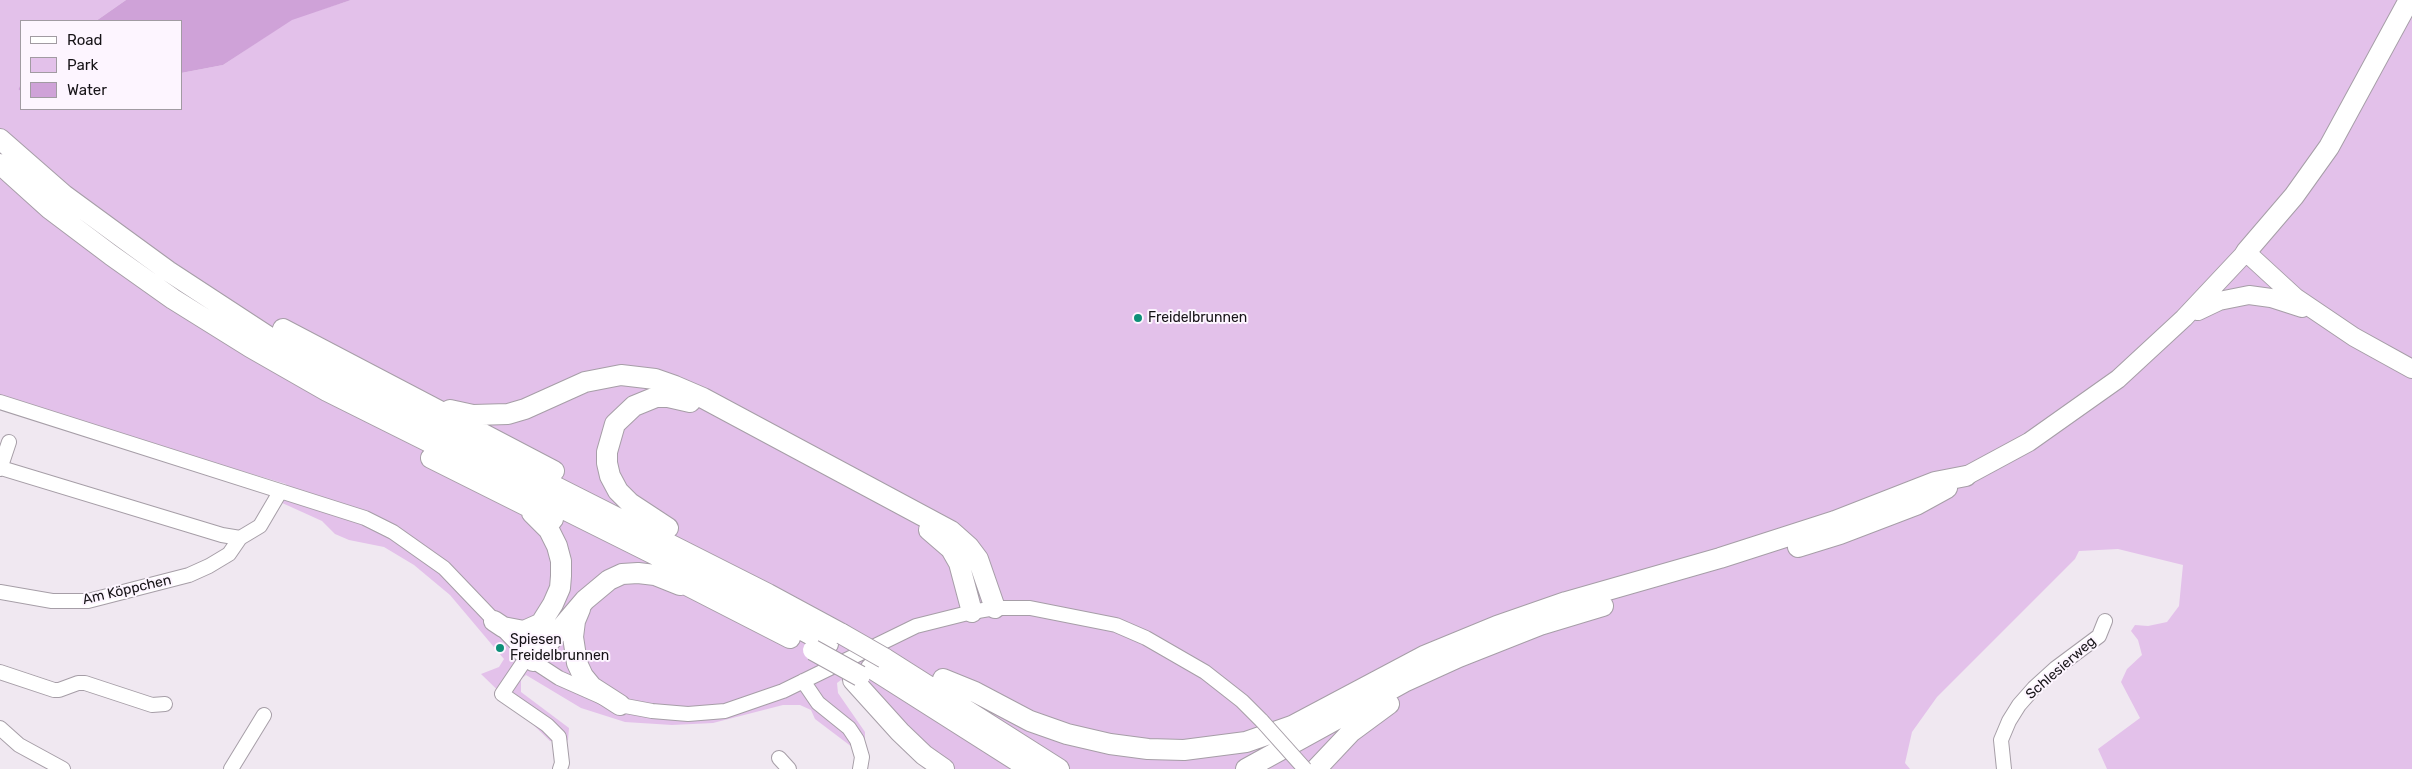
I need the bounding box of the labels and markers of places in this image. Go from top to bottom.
place label: Freidelbrunnen [1148,310,1247,326]
marker: Freidelbrunnen [1132,312,1144,324]
place label: Spiesen Freidelbrunnen [510,632,609,664]
marker: Spiesen Freidelbrunnen [494,642,506,654]

